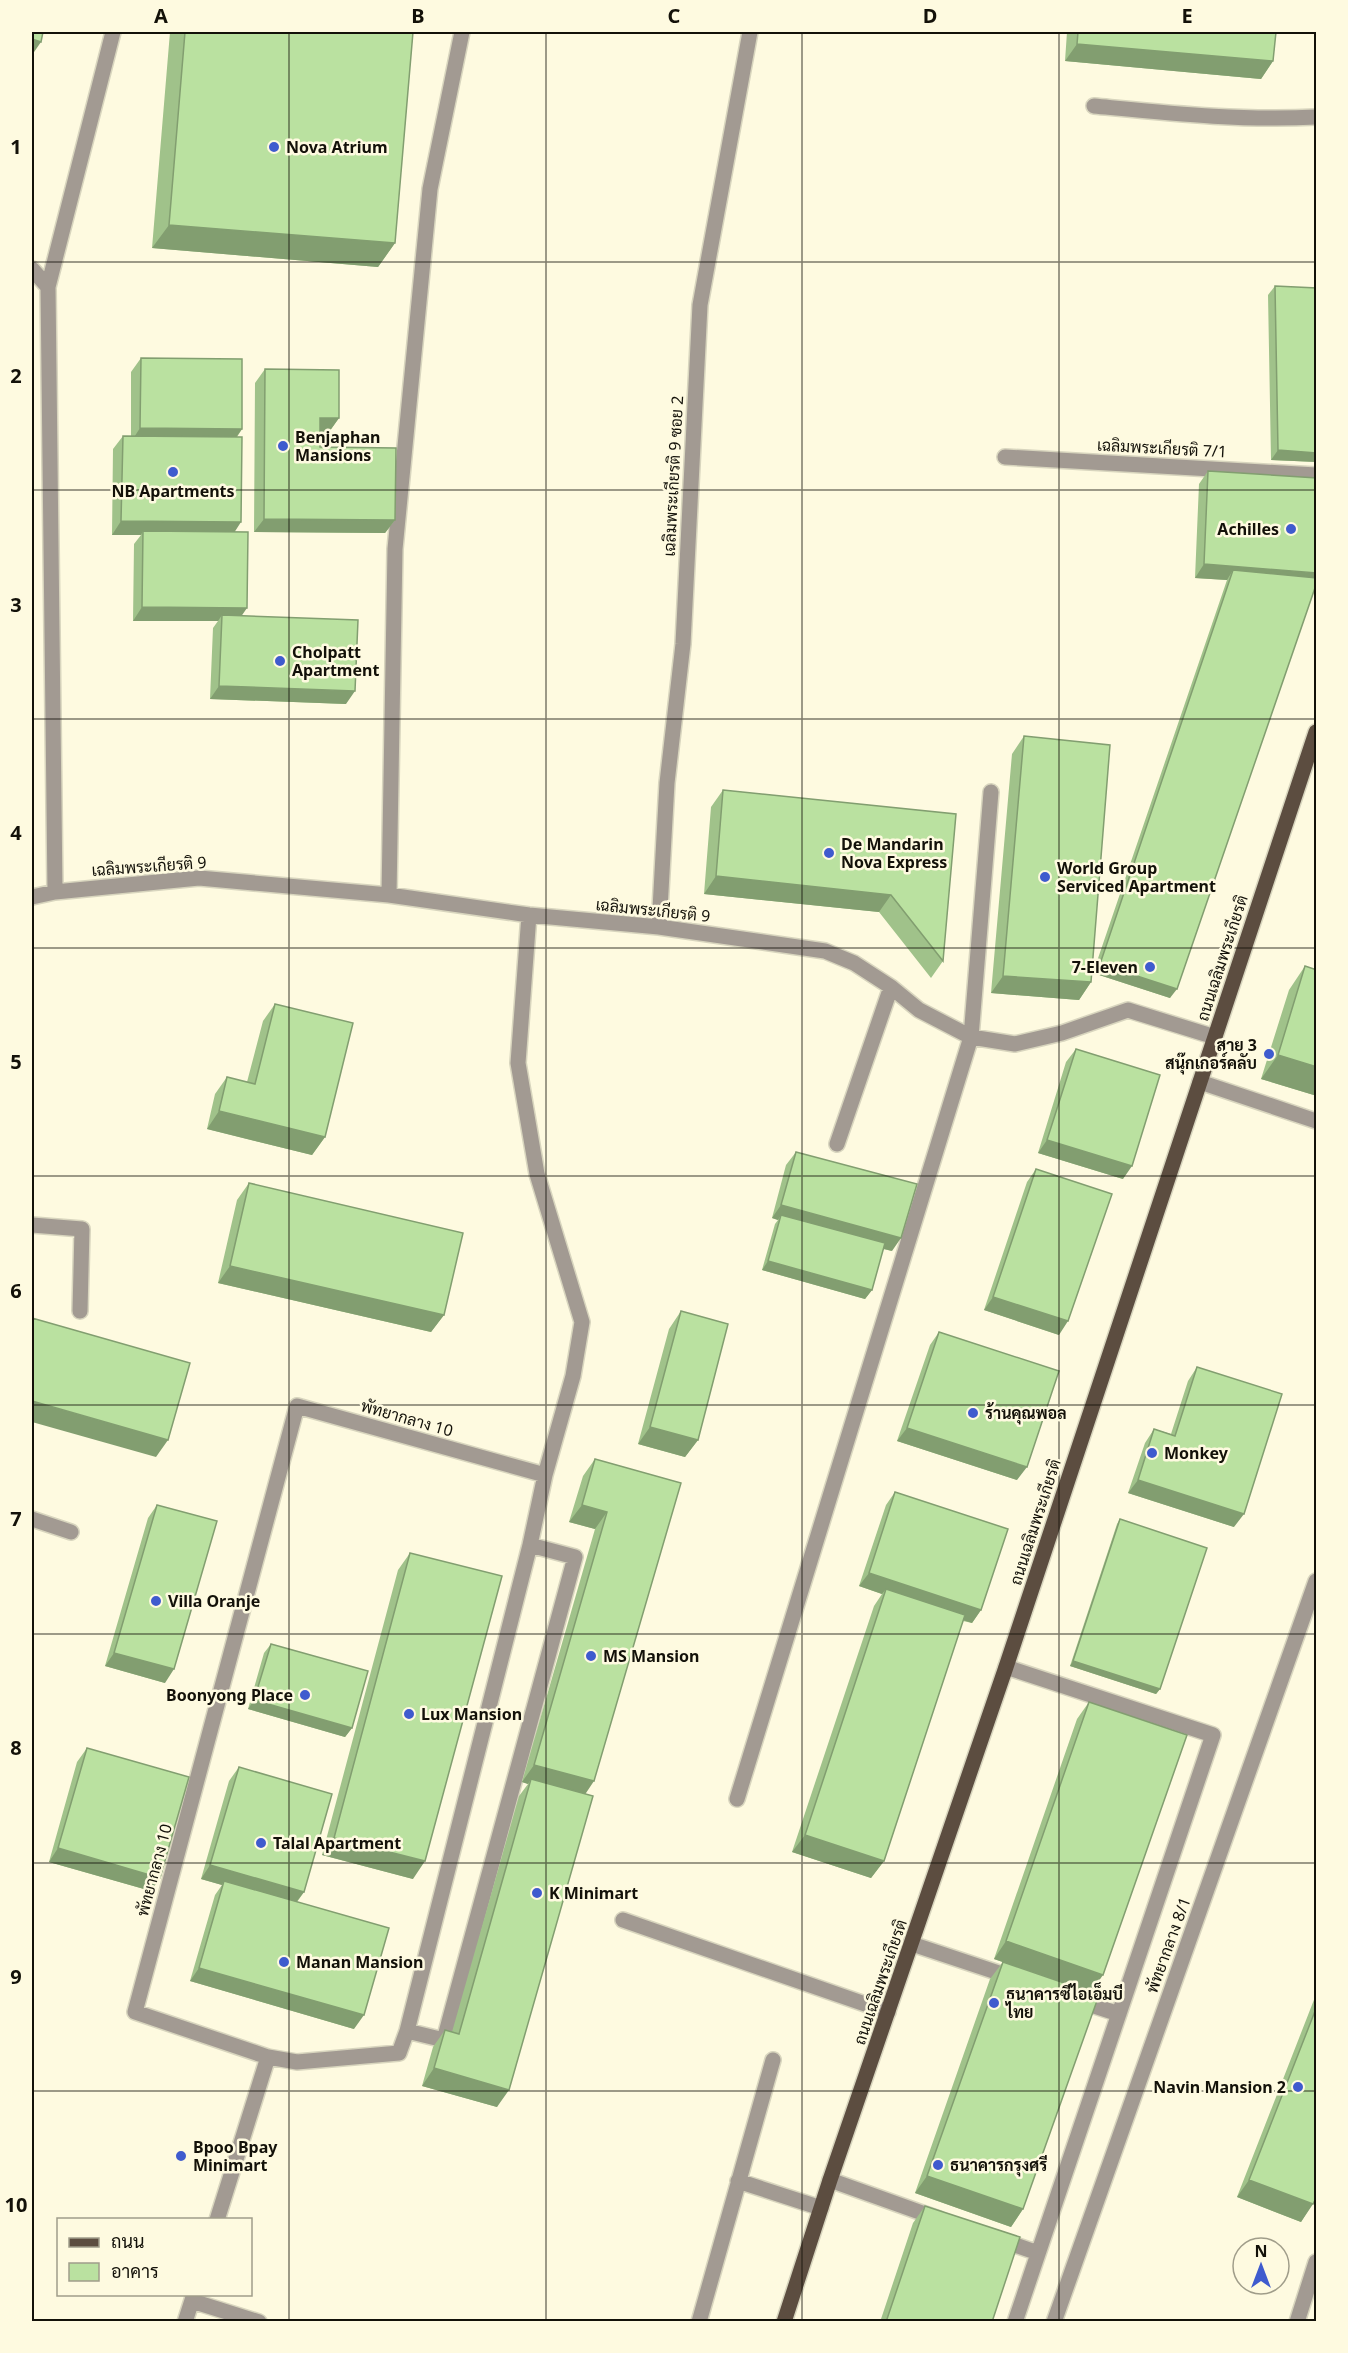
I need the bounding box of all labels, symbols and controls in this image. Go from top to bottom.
text: A [154,2,168,29]
text: B [411,2,425,29]
text: C [668,2,681,29]
text: D [923,2,937,29]
text: E [1181,2,1193,29]
text: 1 [10,133,22,160]
place label: Nova Atrium [286,136,388,158]
marker: Nova Atrium [267,140,281,154]
text: 2 [10,362,22,389]
street label: เฉลิมพระเกียรติ 9 ซอย 2 [658,395,688,557]
place label: Benjaphan Mansions [295,426,380,466]
street label: เฉลิมพระเกียรติ 7/1 [1096,434,1228,462]
marker: Benjaphan Mansions [276,439,290,453]
marker: NB Apartments [166,465,180,479]
place label: NB Apartments [111,480,235,502]
place label: Achilles [1217,518,1279,540]
marker: Achilles [1284,522,1298,536]
text: 3 [10,591,22,618]
place label: Cholpatt Apartment [292,641,379,681]
marker: Cholpatt Apartment [273,654,287,668]
text: 4 [10,819,22,846]
place label: De Mandarin Nova Express [841,833,947,873]
marker: De Mandarin Nova Express [822,846,836,860]
street label: เฉลิมพระเกียรติ 9 [91,851,207,881]
place label: World Group Serviced Apartment [1057,857,1216,897]
marker: World Group Serviced Apartment [1038,870,1052,884]
street label: ถนนเฉลิมพระเกียรติ [1191,892,1253,1024]
street label: เฉลิมพระเกียรติ 9 [595,893,711,927]
place label: 7-Eleven [1072,956,1138,978]
marker: 7-Eleven [1143,960,1157,974]
place label: สาย 3 สนุ๊กเกอร์คลับ [1165,1034,1257,1075]
marker: สาย 3 สนุ๊กเกอร์คลับ [1262,1047,1276,1061]
text: 5 [10,1048,22,1075]
text: 6 [10,1277,22,1304]
street label: พัทยากลาง 10 [358,1394,456,1442]
place label: ร้านคุณพอล [985,1402,1067,1425]
marker: ร้านคุณพอล [966,1406,980,1420]
place label: Monkey [1164,1442,1229,1464]
marker: Monkey [1145,1446,1159,1460]
street label: ถนนเฉลิมพระเกียรติ [1004,1456,1066,1588]
text: 7 [10,1505,22,1532]
place label: Villa Oranje [168,1590,260,1612]
marker: Villa Oranje [149,1594,163,1608]
place label: MS Mansion [603,1645,699,1667]
marker: MS Mansion [584,1649,598,1663]
place label: Boonyong Place [166,1684,293,1706]
marker: Boonyong Place [298,1688,312,1702]
place label: Lux Mansion [421,1703,522,1725]
marker: Lux Mansion [402,1707,416,1721]
text: 8 [10,1734,22,1761]
street label: พัทยากลาง 10 [131,1821,177,1919]
place label: Talal Apartment [273,1832,401,1854]
marker: Talal Apartment [254,1836,268,1850]
place label: K Minimart [549,1882,638,1904]
marker: K Minimart [530,1886,544,1900]
street label: พัทยากลาง 8/1 [1140,1894,1196,1996]
street label: ถนนเฉลิมพระเกียรติ [848,1916,912,2048]
place label: Manan Mansion [296,1951,424,1973]
marker: Manan Mansion [277,1955,291,1969]
text: 9 [10,1963,22,1990]
place label: ธนาคารซีไอเอ็มบี ไทย [1004,1981,1123,2023]
marker: ธนาคารซีไอเอ็มบี ไทย [987,1996,1001,2010]
place label: Navin Mansion 2 [1153,2076,1286,2098]
marker: Navin Mansion 2 [1291,2080,1305,2094]
place label: Bpoo Bpay Minimart [193,2136,278,2176]
marker: Bpoo Bpay Minimart [174,2149,188,2163]
place label: ธนาคารกรุงศรี [950,2154,1048,2177]
marker: ธนาคารกรุงศรี [931,2158,945,2172]
text: 10 [5,2191,27,2218]
legend [57,2218,252,2296]
text: ถนน [111,2229,144,2253]
north arrow [1231,2236,1291,2296]
text: N [1254,2240,1268,2262]
text: อาคาร [111,2259,159,2283]

